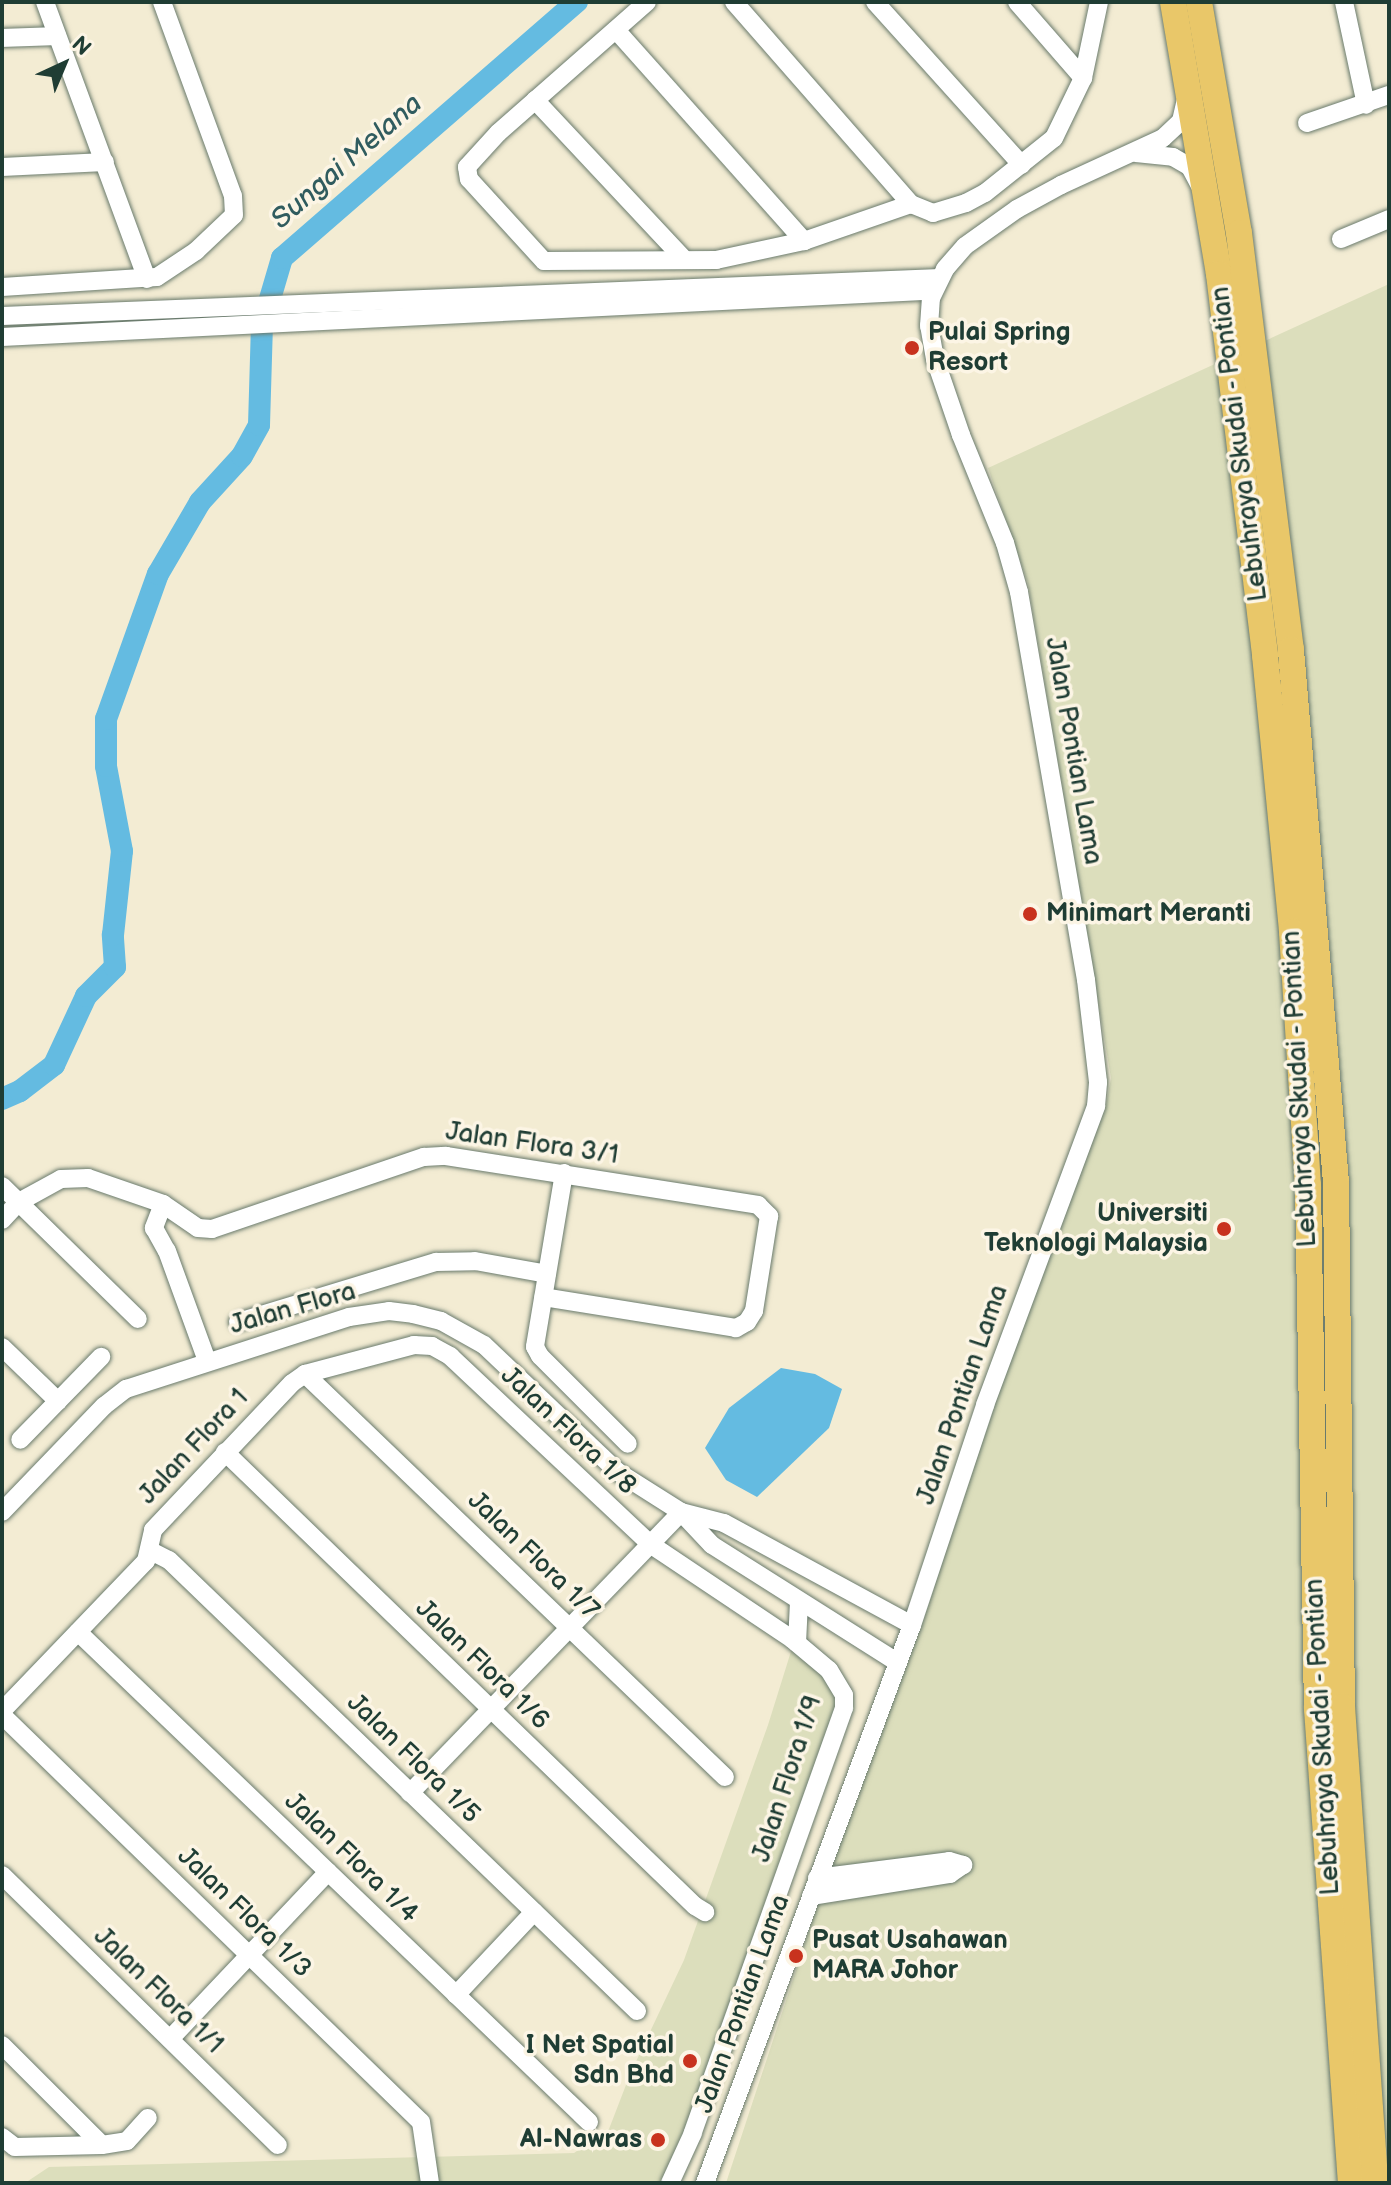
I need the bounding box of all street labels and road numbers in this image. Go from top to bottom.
street label: Lebuhraya Skudai - Pontian [1205,284,1275,604]
street label: Jalan Pontian Lama [1038,635,1108,867]
street label: Lebuhraya Skudai - Pontian [1276,929,1324,1249]
street label: Jalan Flora 3/1 [444,1116,620,1172]
street label: Jalan Flora [227,1276,359,1342]
street label: Jalan Pontian Lama [911,1281,1015,1509]
street label: Jalan Flora 1/8 [494,1361,642,1501]
street label: Jalan Flora 1 [133,1383,255,1511]
street label: Jalan Flora 1/7 [461,1485,605,1627]
street label: Lebuhraya Skudai - Pontian [1299,1577,1347,1897]
street label: Jalan Flora 1/6 [409,1593,555,1737]
street label: Jalan Flora 1/5 [340,1688,486,1830]
street label: Jalan Flora 1/9 [746,1692,830,1866]
street label: Jalan Flora 1/4 [278,1786,424,1930]
street label: Jalan Flora 1/3 [171,1841,317,1985]
street label: Jalan Pontian Lama [689,1891,797,2117]
street label: Jalan Flora 1/1 [87,1921,229,2061]

